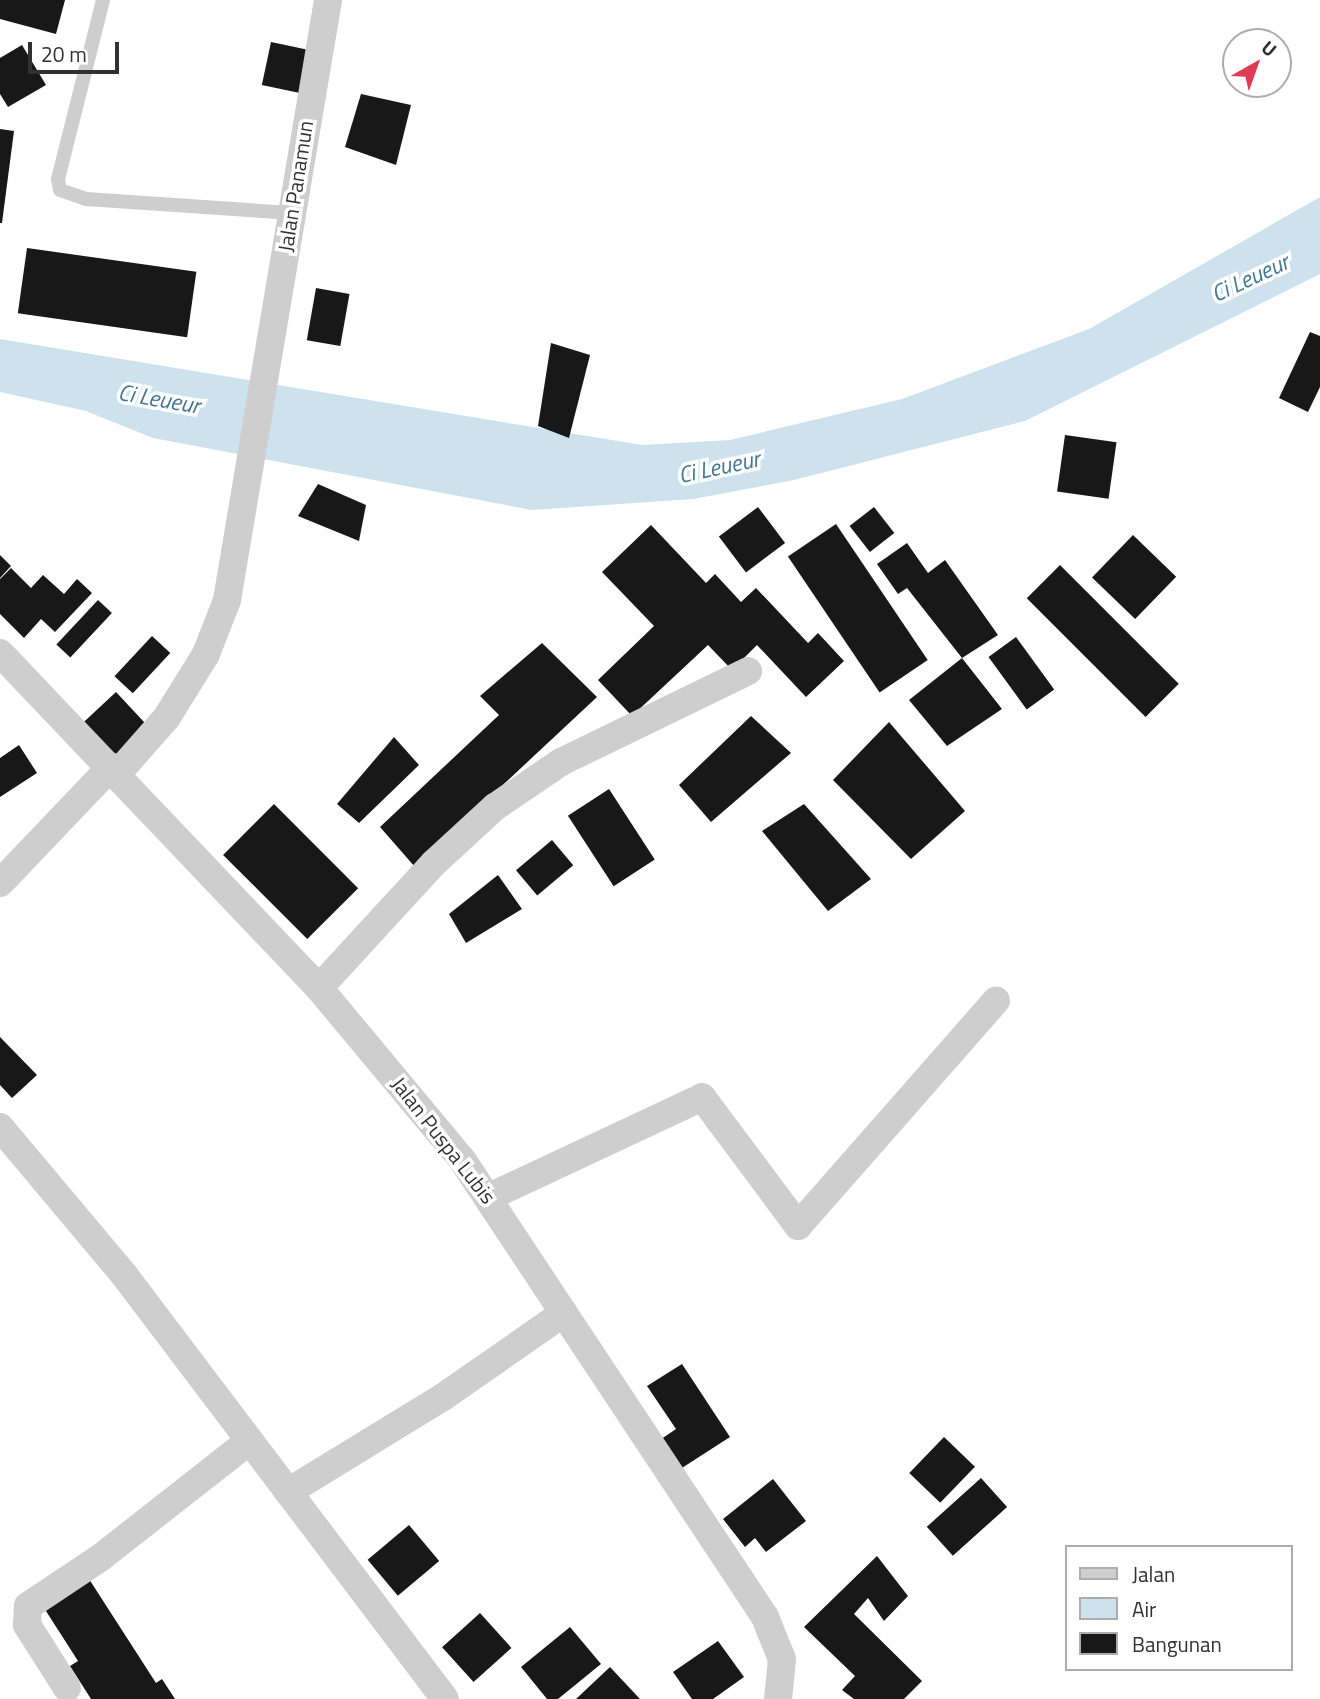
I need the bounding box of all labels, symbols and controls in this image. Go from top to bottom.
scale bar [32,28,122,72]
north arrow [1222,28,1292,98]
text: U [1255,33,1284,63]
text: 20 m [41,38,87,70]
street label: Jalan Panamun [272,119,318,253]
water label: Ci Leueur [1207,248,1293,308]
water label: Ci Leueur [116,378,202,420]
water label: Ci Leueur [676,445,762,489]
street label: Jalan Puspa Lubis [387,1072,501,1208]
legend [1064,1545,1292,1671]
text: Jalan [1132,1558,1175,1590]
text: Air [1132,1593,1156,1625]
text: Bangunan [1132,1628,1222,1660]

